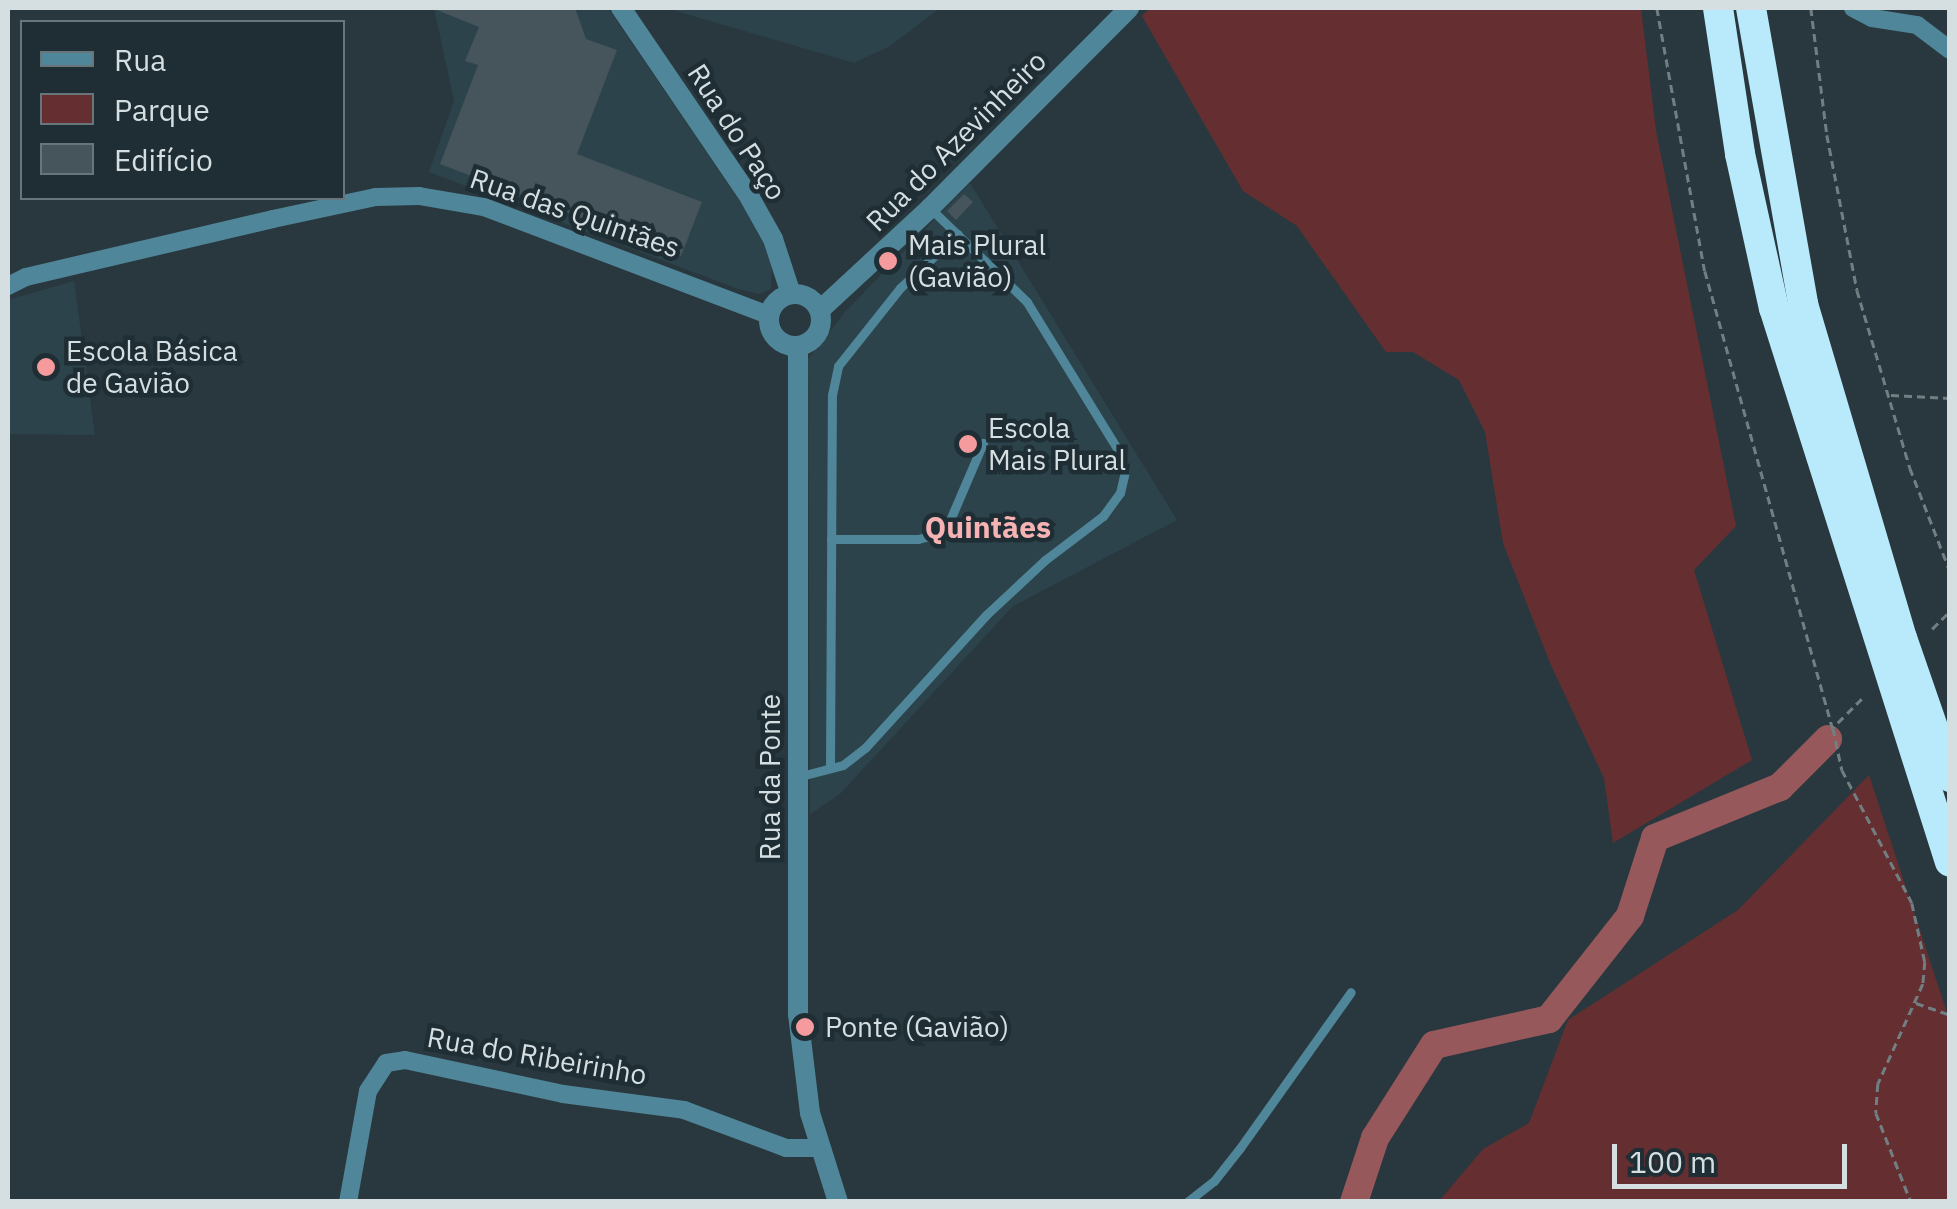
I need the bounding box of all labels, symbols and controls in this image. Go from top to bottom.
legend [20,20,345,200]
text: Rua [114,40,166,79]
street label: Rua do Azevinheiro [859,44,1053,238]
street label: Rua do Paço [681,58,793,206]
text: Parque [114,90,210,129]
text: Edifício [114,140,213,179]
street label: Rua das Quintães [466,161,684,265]
place label: Mais Plural (Gavião) [908,228,1046,294]
marker: Mais Plural (Gavião) [877,250,899,272]
place label: Escola Básica de Gavião [66,334,238,400]
marker: Escola Básica de Gavião [35,356,57,378]
place label: Escola Mais Plural [988,411,1126,477]
marker: Escola Mais Plural [957,433,979,455]
district label: Quintães [925,509,1051,545]
street label: Rua da Ponte [753,694,787,860]
place label: Ponte (Gavião) [825,1010,1009,1044]
marker: Ponte (Gavião) [794,1016,816,1038]
street label: Rua do Ribeirinho [425,1020,649,1092]
scale bar [1617,1124,1852,1186]
text: 100 m [1629,1142,1716,1181]

